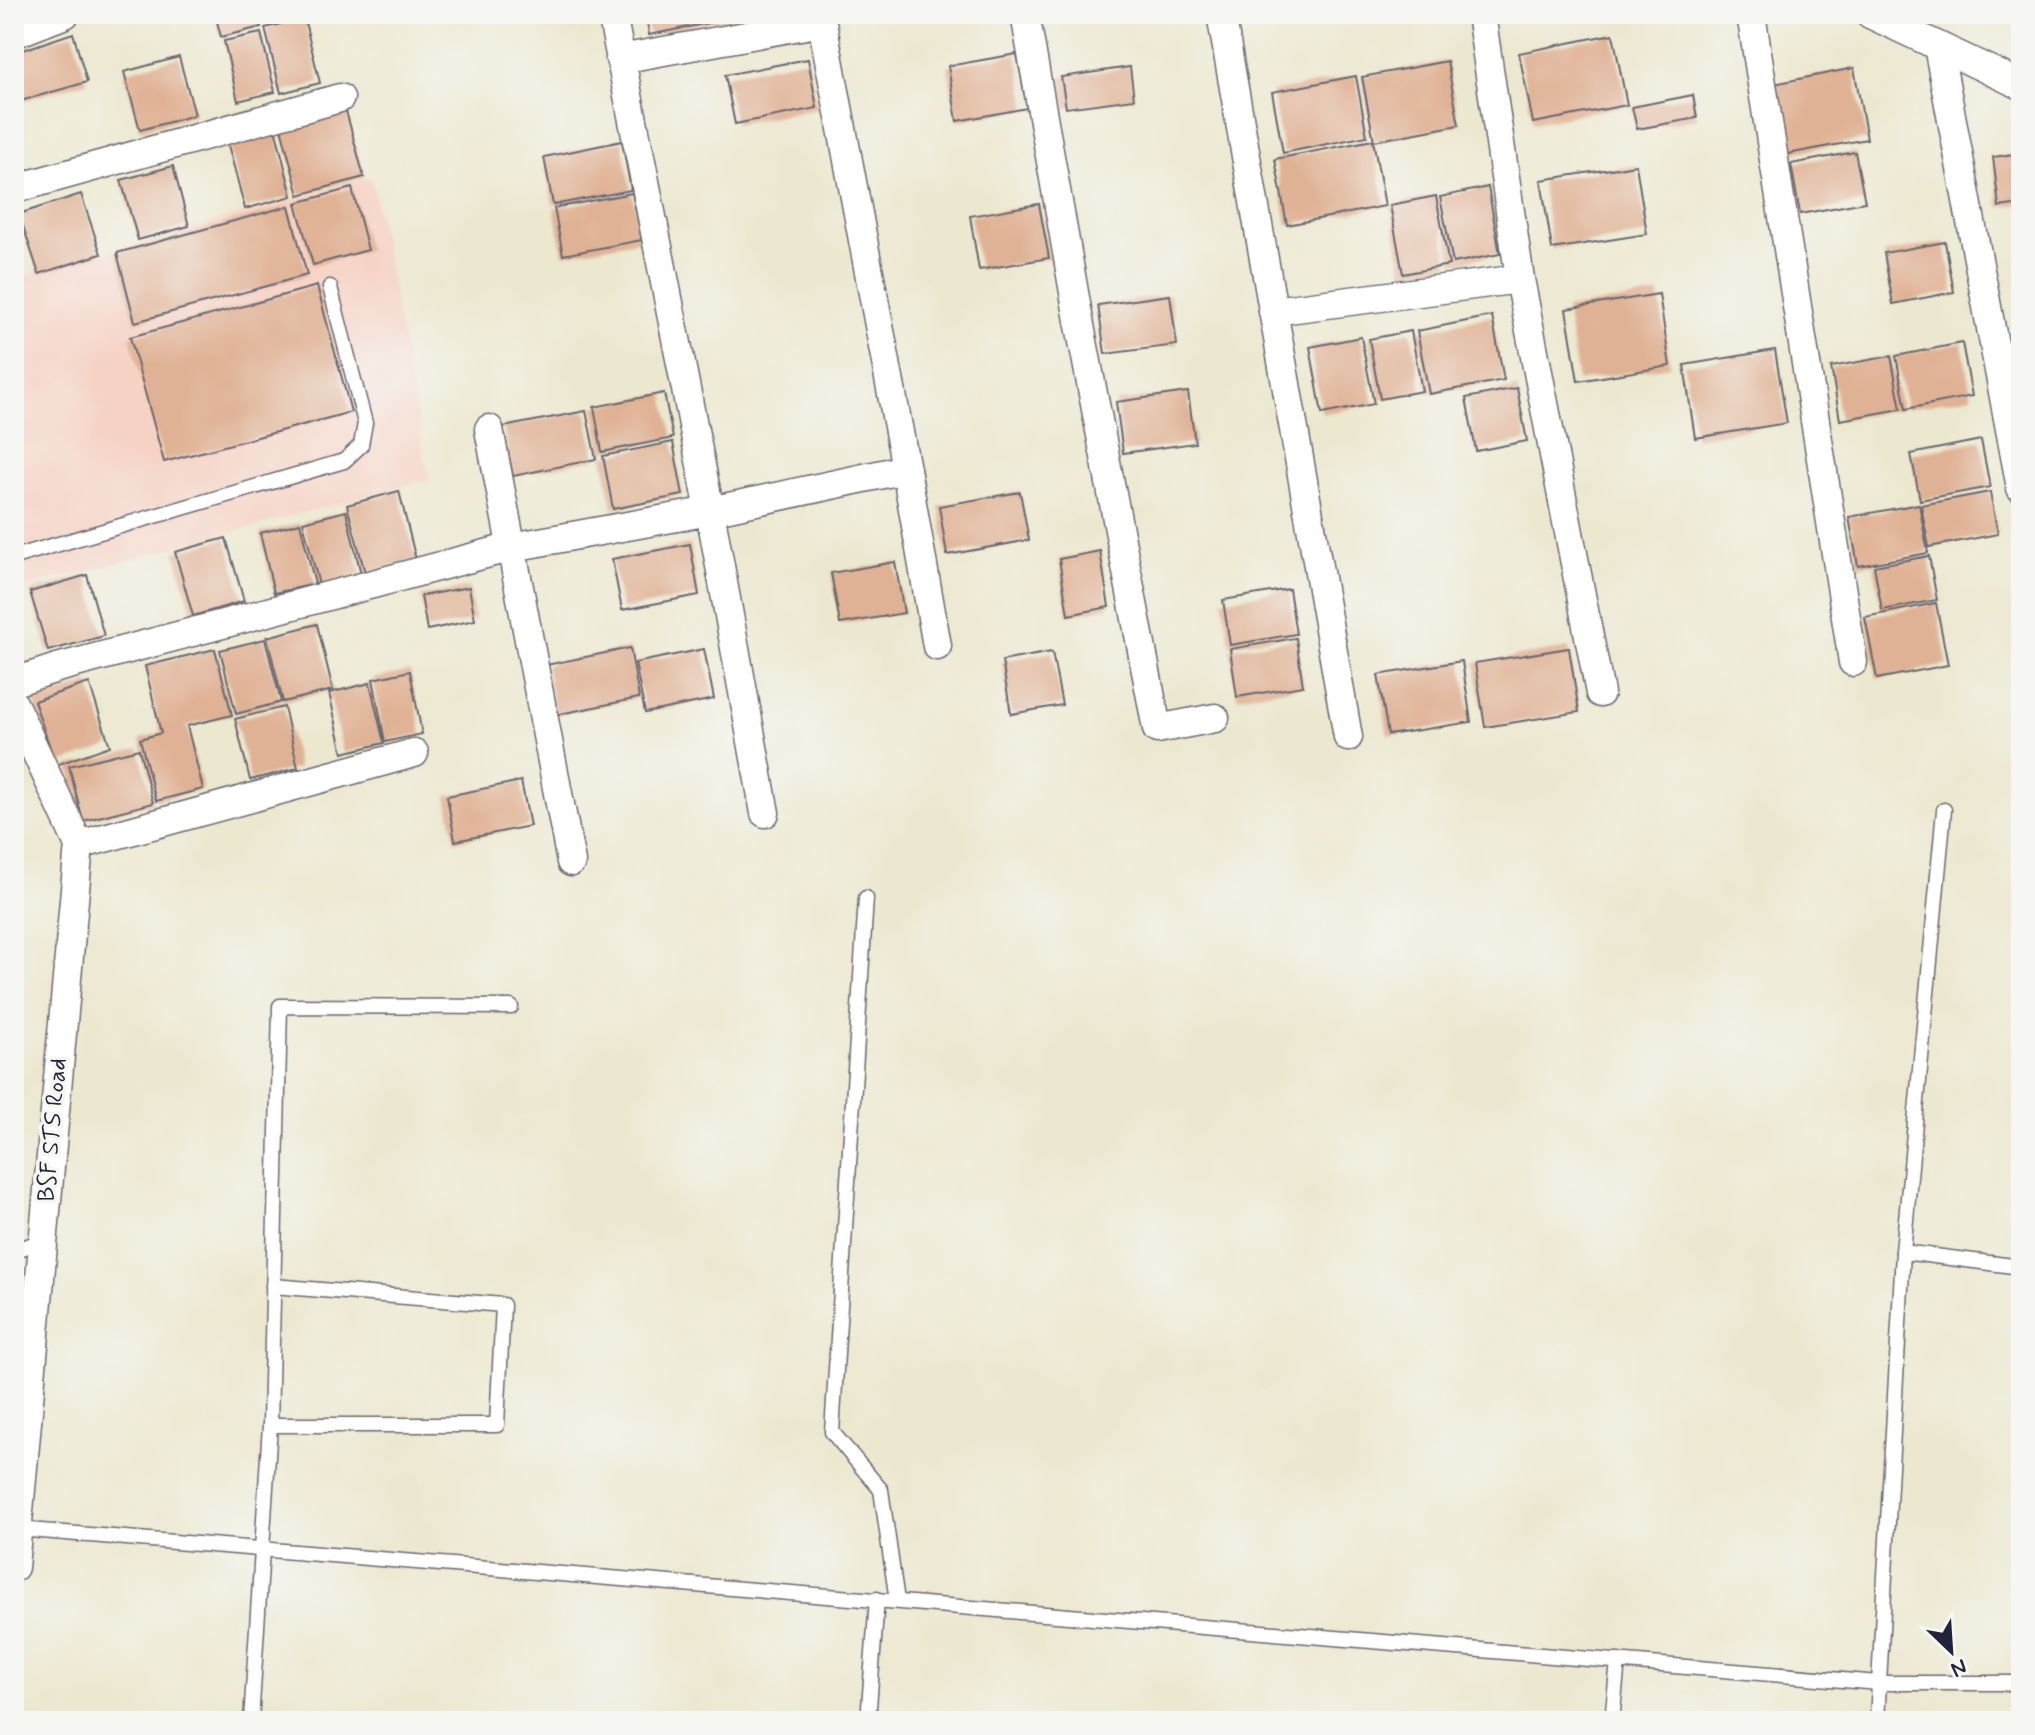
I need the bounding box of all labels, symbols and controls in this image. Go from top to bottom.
street label: BSF STS Road [31,1057,75,1203]
north arrow [1911,1611,1991,1691]
text: N [1946,1652,1971,1683]

